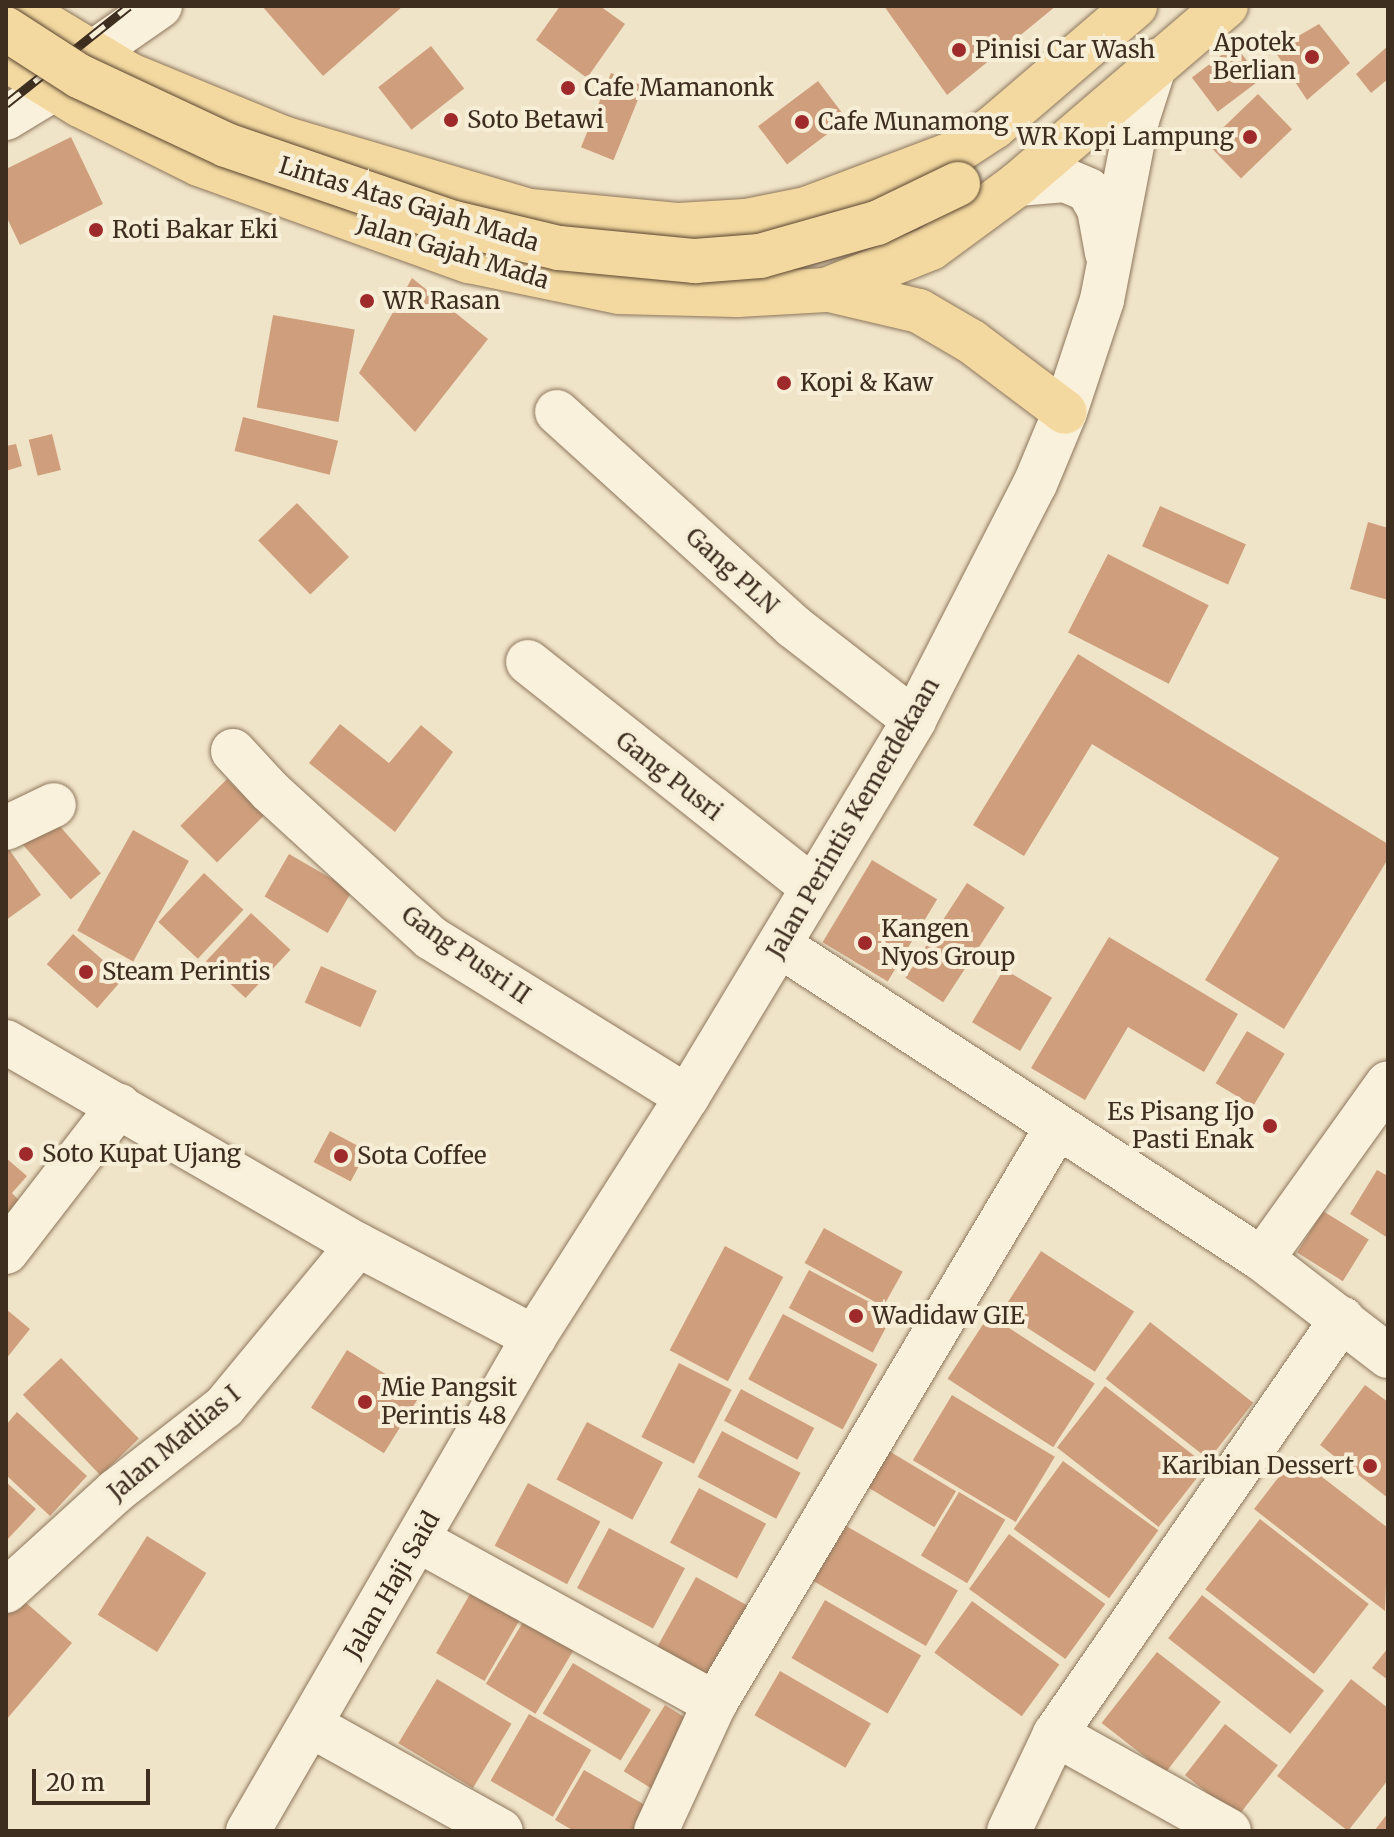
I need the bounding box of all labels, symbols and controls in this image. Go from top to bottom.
place label: Apotek Berlian [1213,29,1296,85]
place label: Pinisi Car Wash [975,36,1155,64]
marker: Pinisi Car Wash [950,41,968,59]
marker: Apotek Berlian [1303,48,1321,66]
place label: Cafe Mamanonk [584,74,774,102]
marker: Cafe Mamanonk [559,79,577,97]
place label: Soto Betawi [467,106,604,134]
place label: Cafe Munamong [818,108,1009,136]
marker: Soto Betawi [442,111,460,129]
marker: Cafe Munamong [793,113,811,131]
place label: WR Kopi Lampung [1017,123,1234,151]
marker: WR Kopi Lampung [1241,128,1259,146]
street label: Lintas Atas Gajah Mada [276,151,542,257]
street label: Jalan Gajah Mada [354,209,552,295]
place label: Roti Bakar Eki [112,216,278,244]
marker: Roti Bakar Eki [87,221,105,239]
place label: WR Rasan [383,287,500,315]
marker: WR Rasan [358,292,376,310]
place label: Kopi & Kaw [800,369,933,397]
marker: Kopi & Kaw [775,374,793,392]
street label: Gang PLN [680,522,784,620]
street label: Jalan Perintis Kemerdekaan [761,673,945,963]
street label: Gang Pusri [610,726,728,826]
street label: Gang Pusri II [396,900,536,1010]
place label: Kangen Nyos Group [881,915,1015,971]
marker: Kangen Nyos Group [856,934,874,952]
place label: Steam Perintis [102,958,271,986]
marker: Steam Perintis [77,963,95,981]
place label: Es Pisang Ijo Pasti Enak [1107,1098,1254,1154]
marker: Es Pisang Ijo Pasti Enak [1261,1117,1279,1135]
place label: Soto Kupat Ujang [42,1140,241,1168]
place label: Sota Coffee [357,1142,487,1170]
marker: Soto Kupat Ujang [17,1145,35,1163]
marker: Sota Coffee [332,1147,350,1165]
place label: Wadidaw GIE [872,1302,1025,1330]
marker: Wadidaw GIE [847,1307,865,1325]
place label: Mie Pangsit Perintis 48 [381,1374,517,1430]
street label: Jalan Matlias I [102,1379,246,1507]
marker: Mie Pangsit Perintis 48 [356,1393,374,1411]
place label: Karibian Dessert [1162,1452,1354,1480]
marker: Karibian Dessert [1361,1457,1379,1475]
street label: Jalan Haji Said [338,1506,446,1664]
scale bar [36,1753,154,1803]
text: 20 m [46,1767,105,1798]

